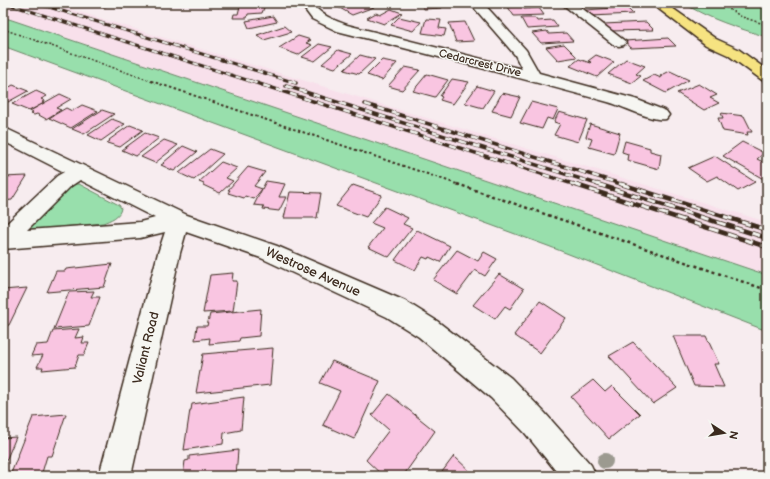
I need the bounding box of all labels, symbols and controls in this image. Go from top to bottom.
street label: Cedarcrest Drive [437,46,523,80]
street label: Westrose Avenue [263,244,363,300]
street label: Valiant Road [129,310,163,386]
north arrow [704,413,744,453]
text: N [726,430,741,440]

